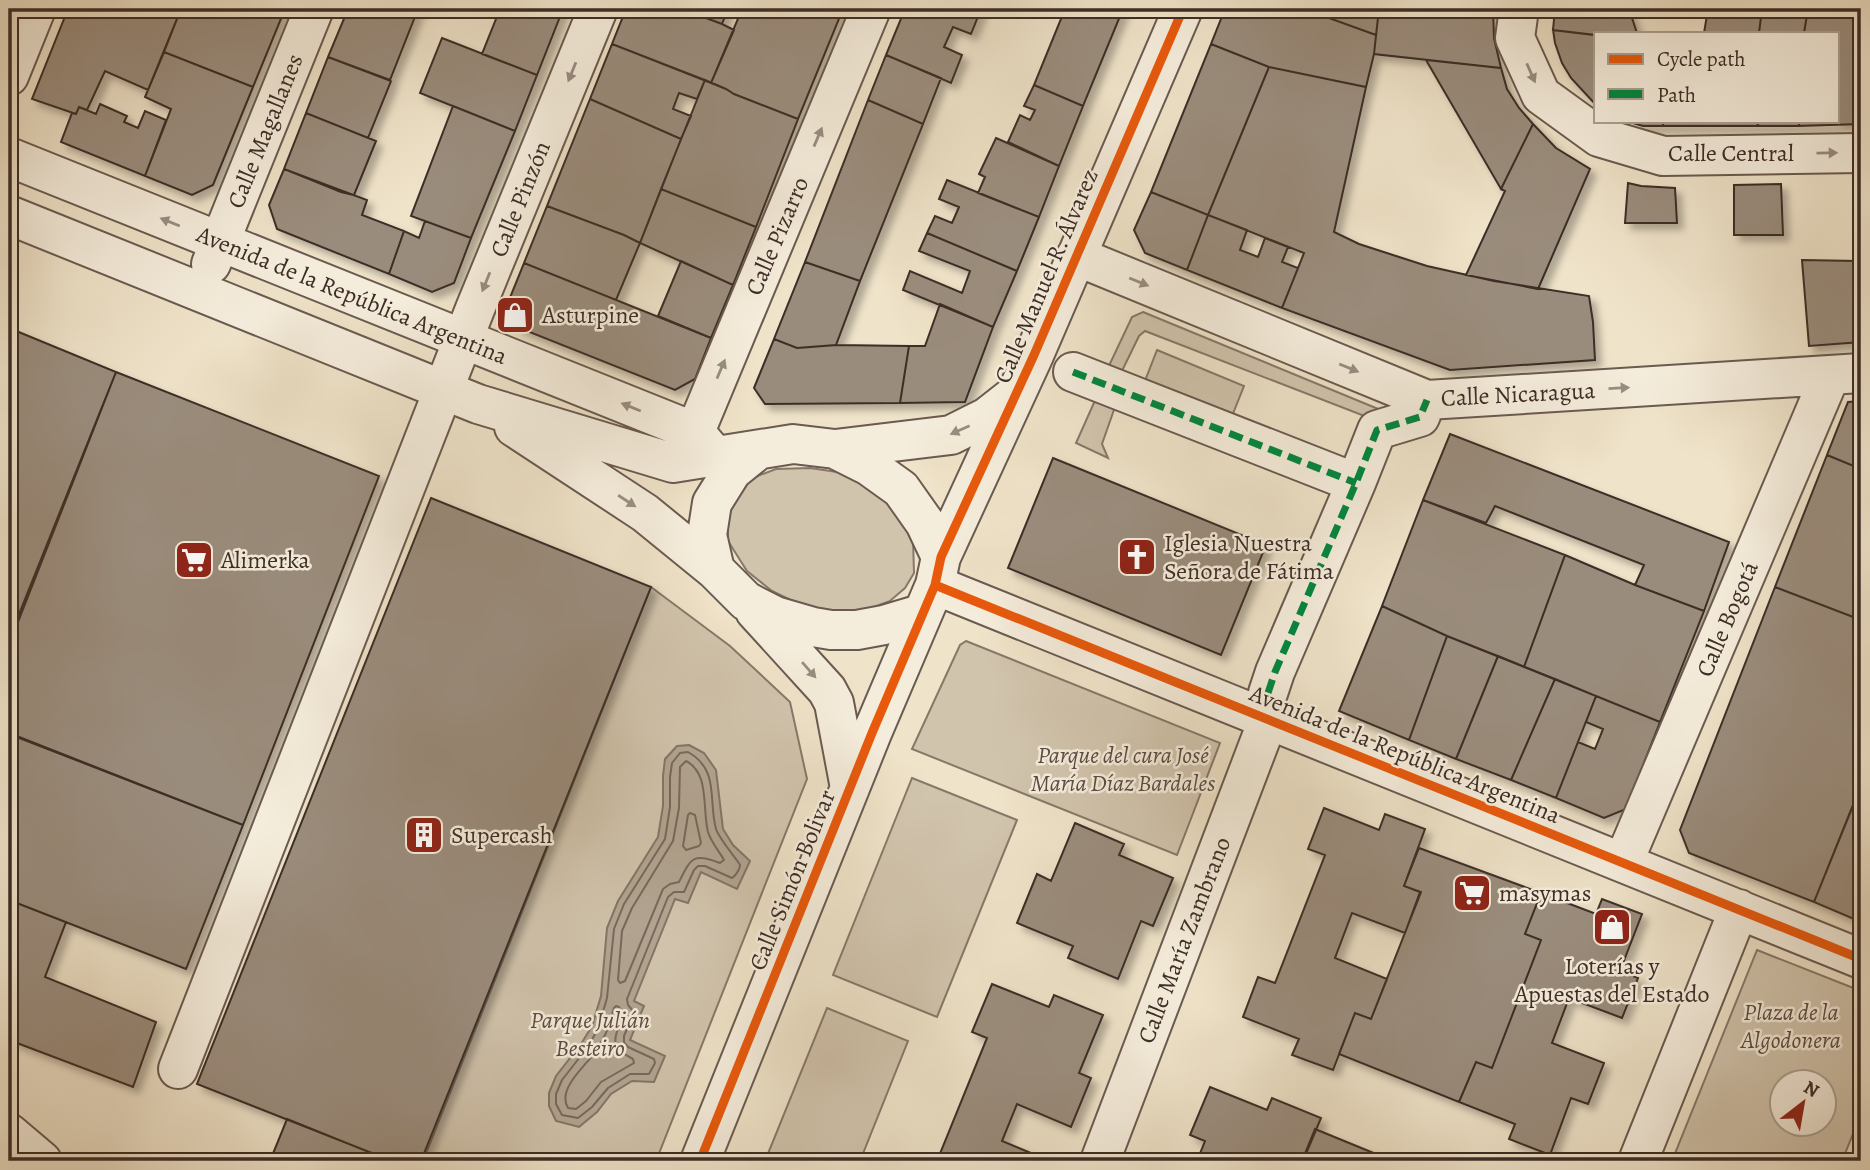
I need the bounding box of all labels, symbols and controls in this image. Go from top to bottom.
legend [1594,32,1839,122]
text: Cycle path [1657,45,1746,73]
street label: Calle Magallanes [219,49,311,213]
one-way arrow [566,62,577,83]
one-way arrow [1526,63,1537,84]
text: Path [1657,81,1696,109]
one-way arrow [812,127,824,147]
street label: Calle Pinzón [482,136,558,262]
street label: Calle Central [1668,137,1794,169]
one-way arrow [1816,147,1838,159]
street label: Calle Manuel R. Álvarez [986,164,1106,388]
street label: Calle Pizarro [738,172,816,300]
one-way arrow [159,216,180,227]
street label: Avenida de la República Argentina [191,218,513,372]
one-way arrow [480,272,491,293]
one-way arrow [1129,276,1149,288]
shop icon: Asturpine [494,294,536,336]
place label: Asturpine [541,299,639,331]
one-way arrow [716,359,727,380]
one-way arrow [1339,363,1360,374]
street label: Calle Nicaragua [1440,374,1597,414]
one-way arrow [1609,382,1631,393]
one-way arrow [621,401,642,412]
one-way arrow [950,424,970,436]
one-way arrow [617,495,637,508]
place label: Iglesia Nuestra Señora de Fátima [1164,527,1335,587]
church icon: Iglesia Nuestra Señora de Fátima [1116,536,1158,578]
supermarket icon: Alimerka [173,539,215,581]
place label: Alimerka [220,544,311,576]
street label: Calle Bogotá [1688,556,1766,682]
one-way arrow [801,661,816,678]
street label: Avenida de la República Argentina [1244,677,1566,831]
park label: Parque del cura José María Díaz Bardales [1031,739,1215,799]
street label: Calle Simón Bolivar [741,785,843,975]
building icon: Supercash [403,814,445,856]
place label: Supercash [451,819,553,851]
street label: Calle María Zambrano [1130,832,1238,1048]
supermarket icon: masymas [1451,872,1493,914]
place label: masymas [1499,877,1591,909]
shop icon: Loterías y Apuestas del Estado [1591,906,1633,948]
place label: Loterías y Apuestas del Estado [1513,950,1710,1010]
park label: Plaza de la Algodonera [1739,996,1841,1056]
park label: Parque Julián Besteiro [530,1004,650,1064]
north arrow [1769,1068,1839,1138]
text: N [1799,1075,1824,1104]

